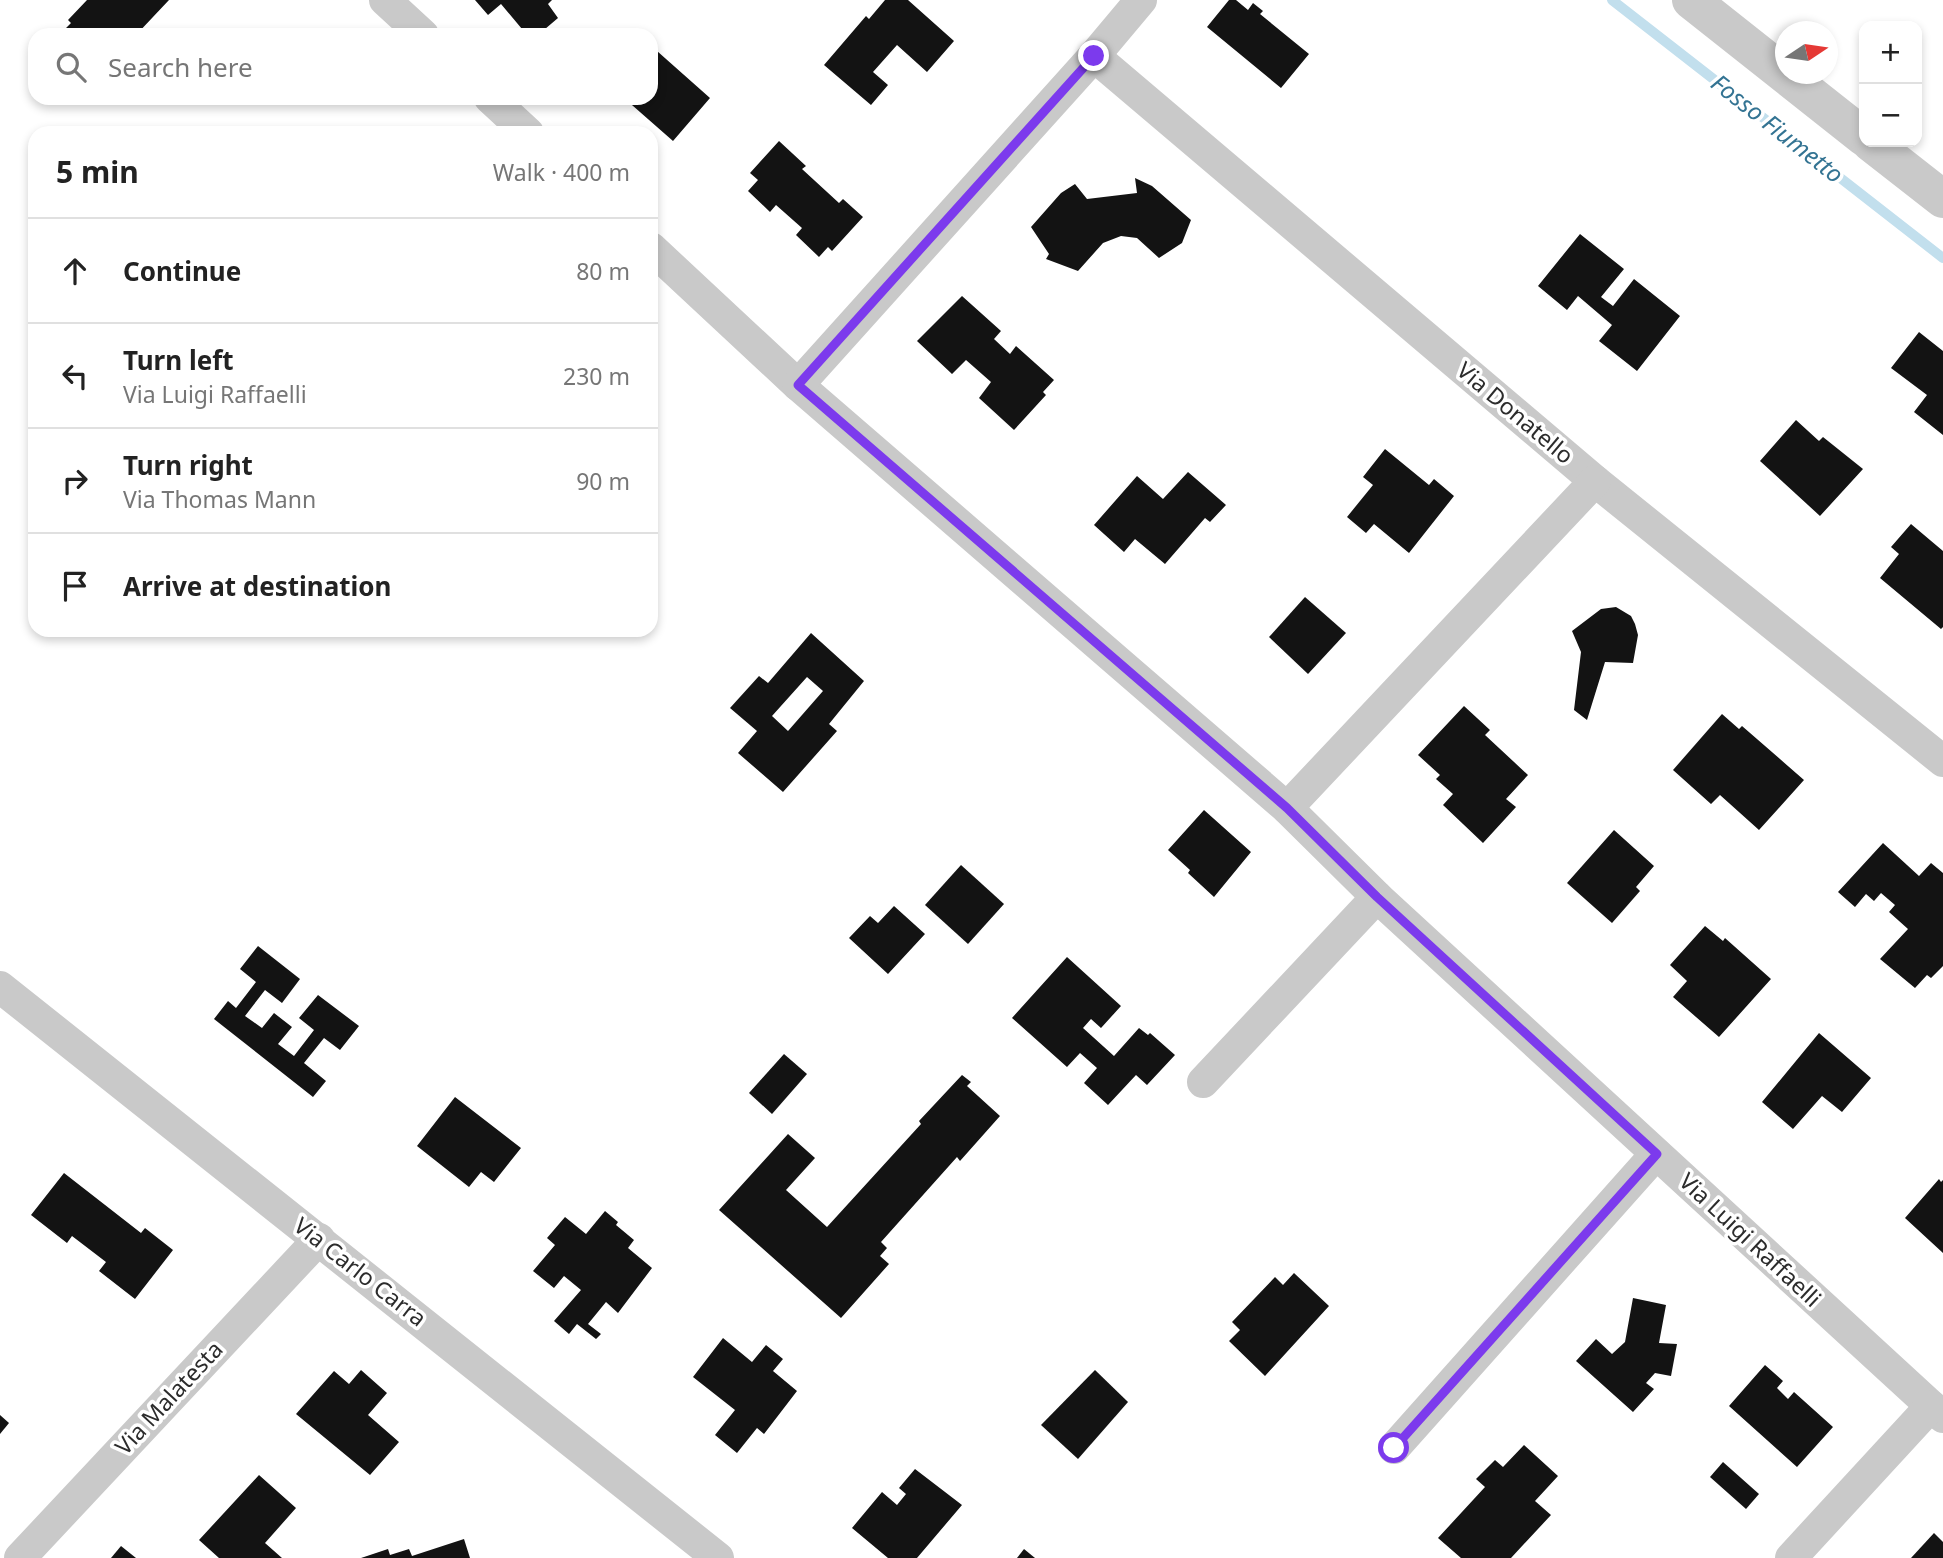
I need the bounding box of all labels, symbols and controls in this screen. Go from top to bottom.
north arrow [1775,21,1838,84]
map controls [1859,21,1922,147]
button: + [1859,21,1922,84]
search box [28,28,658,105]
route end [1078,40,1109,71]
icon: search [52,48,90,86]
text: Search here [108,49,253,85]
water label: Fosso Fiumetto [1705,66,1851,190]
button: − [1859,84,1922,147]
text: 5 min [56,151,139,192]
text: Walk · 400 m [493,156,630,188]
icon: ahead [56,252,94,290]
text: Continue [123,253,241,289]
text: 80 m [576,255,630,287]
text: Turn left [123,342,234,378]
street label: Via Donatello [1450,354,1581,471]
icon: left [56,357,94,395]
text: 230 m [563,360,630,392]
text: Via Luigi Raffaelli [123,378,307,410]
text: Turn right [123,447,253,483]
icon: right [56,462,94,500]
text: 90 m [576,465,630,497]
text: Via Thomas Mann [123,483,316,515]
icon: arrive [56,567,94,605]
text: Arrive at destination [123,568,392,604]
street label: Via Luigi Raffaelli [1673,1165,1829,1314]
street label: Via Carlo Carra [288,1209,434,1333]
street label: Via Malatesta [107,1333,229,1461]
route start [1378,1432,1409,1463]

